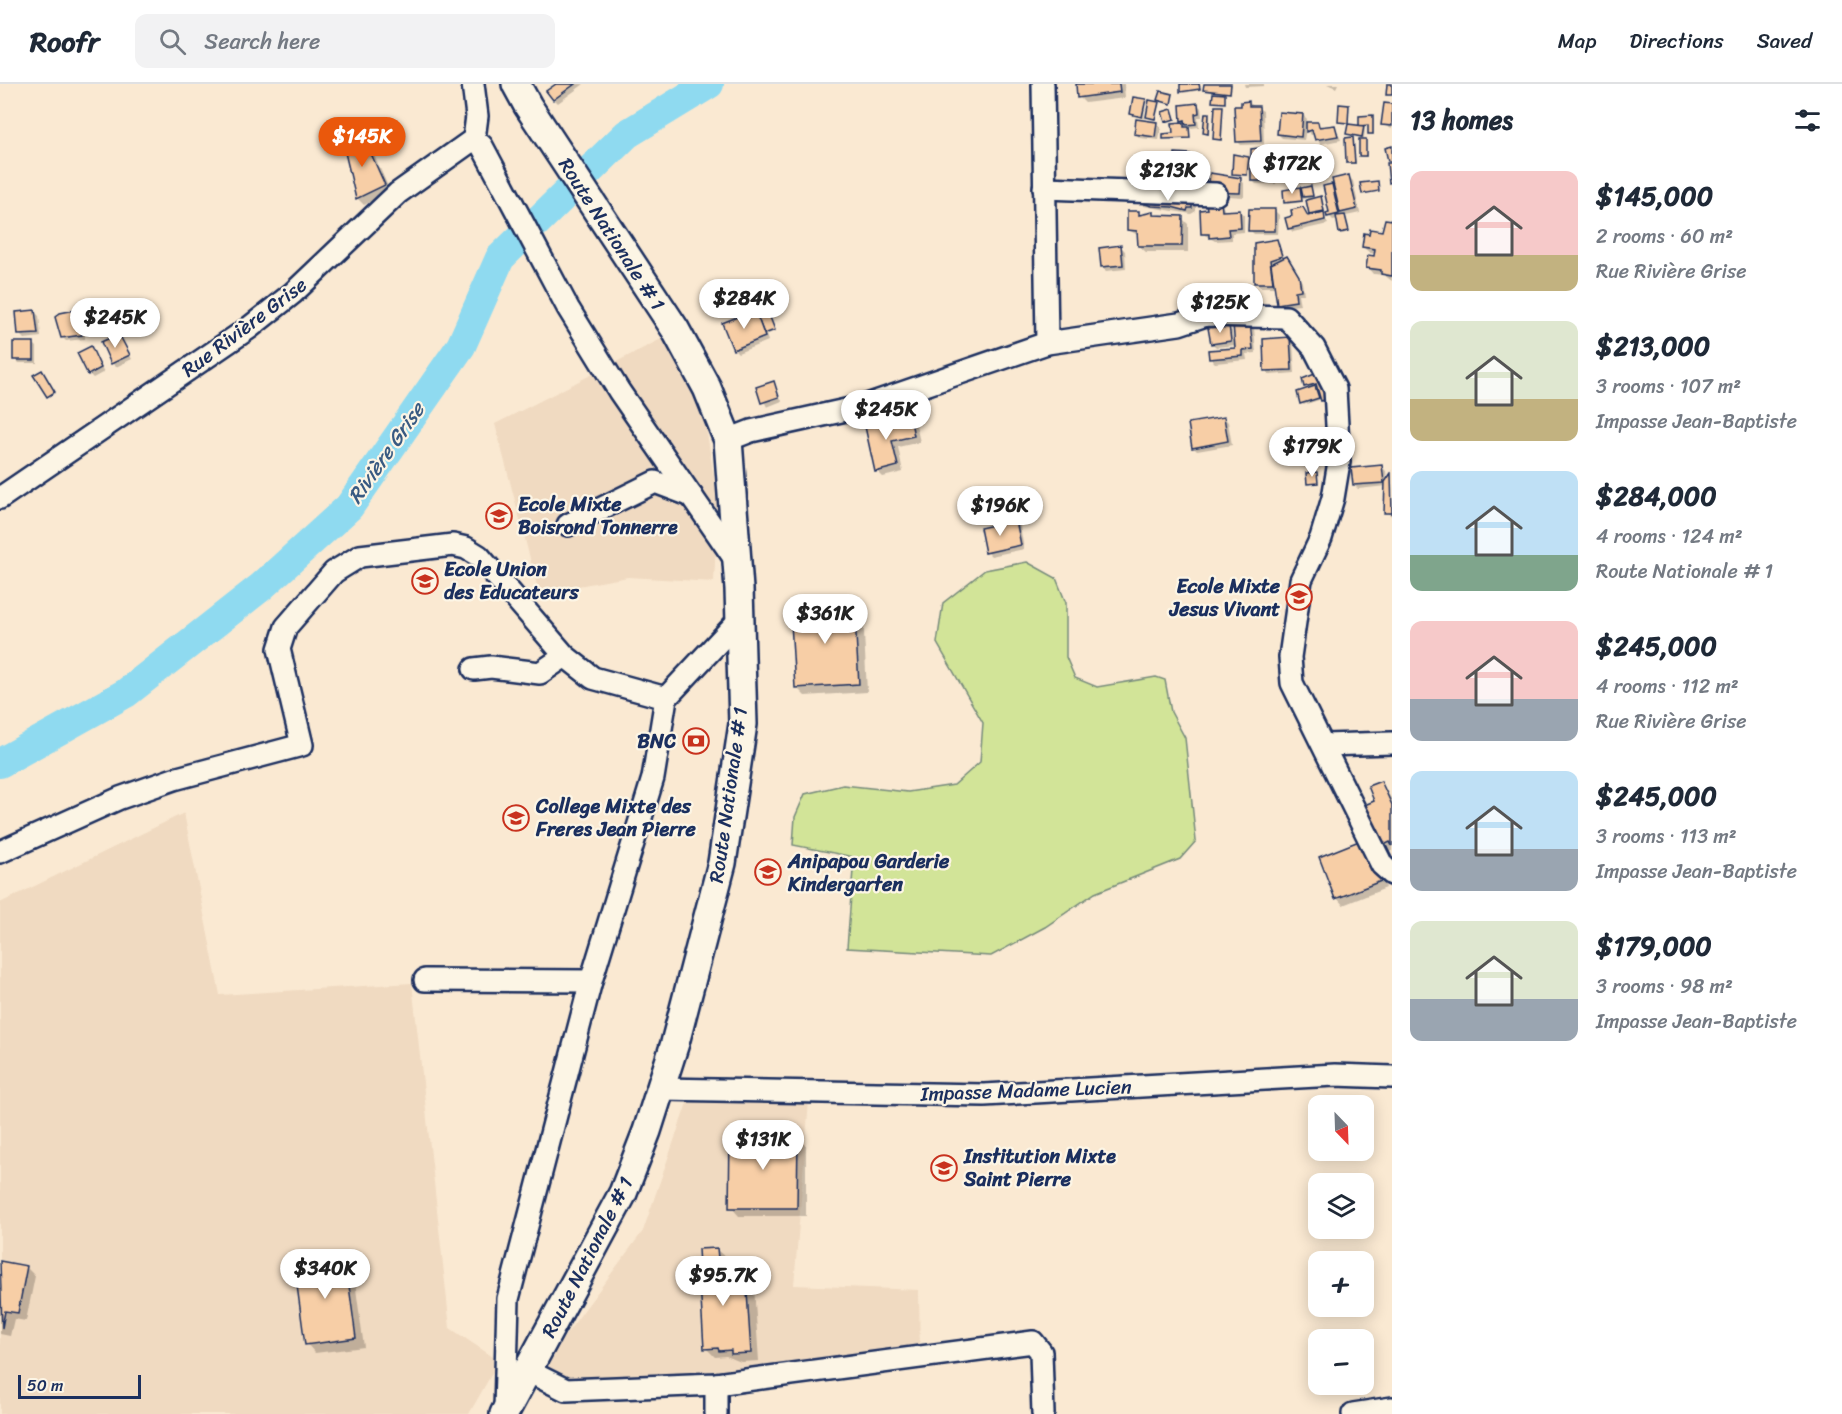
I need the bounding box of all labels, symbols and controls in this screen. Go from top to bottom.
search box [135,14,555,68]
text: Roofr [30,17,99,66]
text: Search here [204,22,320,61]
text: Map [1558,22,1596,60]
text: Directions [1629,22,1724,60]
text: Saved [1757,22,1812,60]
icon: search [156,25,189,58]
text: 13 homes [1410,97,1513,143]
icon: filters [1791,104,1824,137]
pin: $145K [320,117,404,168]
text: $145K [333,119,391,154]
pin: $172K [1250,144,1334,195]
text: $172K [1263,146,1321,181]
street label: Route Nationale # 1 [549,150,674,318]
pin: $213K [1126,151,1210,202]
text: $213K [1140,153,1196,188]
text: $145,000 [1596,173,1713,219]
icon: home [1458,195,1530,267]
text: 2 rooms · 60 m² [1596,219,1733,254]
text: Rue Rivière Grise [1596,254,1746,289]
street label: Rue Rivière Grise [174,268,315,387]
pin: $284K [702,279,786,330]
text: $284K [713,281,775,316]
pin: $125K [1178,283,1262,334]
text: $125K [1191,285,1249,320]
pin: $245K [73,298,157,349]
text: $245K [84,300,146,335]
text: $213,000 [1596,323,1710,369]
icon: home [1458,345,1530,417]
text: 3 rooms · 107 m² [1596,369,1741,404]
pin: $245K [844,390,928,441]
water label: Rivière Grise [337,392,436,512]
text: $245K [855,392,917,427]
text: Impasse Jean-Baptiste [1596,404,1797,439]
pin: $179K [1270,427,1354,478]
text: $179K [1283,429,1341,464]
text: $284,000 [1596,473,1717,519]
pin: $196K [958,486,1042,537]
place label: Ecole Mixte Boisrond Tonnerre [518,487,678,545]
text: $196K [971,488,1029,523]
icon: home [1458,495,1530,567]
school or university icon: Ecole Mixte Boisrond Tonnerre [484,501,514,531]
text: 4 rooms · 124 m² [1596,519,1743,554]
place label: Ecole Union des Educateurs [444,552,580,610]
text: Route Nationale # 1 [1596,554,1773,589]
school or university icon: Ecole Union des Educateurs [410,566,440,596]
place label: Ecole Mixte Jesus Vivant [1169,569,1281,627]
school or university icon: Ecole Mixte Jesus Vivant [1284,582,1314,612]
pin: $361K [783,594,867,645]
text: $361K [797,596,853,631]
text: $245,000 [1596,623,1717,669]
icon: home [1458,645,1530,717]
text: 4 rooms · 112 m² [1596,669,1739,704]
text: Rue Rivière Grise [1596,704,1746,739]
street label: Route Nationale # 1 [699,705,758,885]
place label: BNC [637,724,676,759]
bank icon: BNC [681,726,711,756]
text: $245,000 [1596,773,1717,819]
place label: College Mixte des Freres Jean Pierre [535,789,697,847]
icon: home [1458,795,1530,867]
school or university icon: College Mixte des Freres Jean Pierre [501,803,531,833]
text: 3 rooms · 113 m² [1596,819,1737,854]
place label: Anipapou Garderie Kindergarten [787,844,950,902]
text: Impasse Jean-Baptiste [1596,854,1797,889]
school or university icon: Anipapou Garderie Kindergarten [753,857,783,887]
text: $179,000 [1596,923,1712,969]
icon: home [1458,945,1530,1017]
text: 3 rooms · 98 m² [1596,969,1733,1004]
text: Impasse Jean-Baptiste [1596,1004,1797,1039]
street label: Impasse Madame Lucien [919,1069,1132,1112]
north arrow [1308,1095,1374,1161]
map controls [1308,1095,1374,1395]
pin: $131K [721,1120,805,1171]
text: $131K [736,1122,790,1157]
place label: Institution Mixte Saint Pierre [963,1139,1116,1197]
school or university icon: Institution Mixte Saint Pierre [929,1153,959,1183]
street label: Route Nationale # 1 [532,1170,643,1344]
button: layers [1308,1173,1374,1239]
pin: $340K [283,1249,367,1300]
text: $340K [294,1251,356,1286]
button: + [1308,1251,1374,1317]
pin: $95.7K [674,1256,772,1307]
text: $95.7K [689,1258,757,1293]
button: − [1308,1329,1374,1395]
text: 50 m [27,1371,63,1400]
scale bar [18,1372,141,1400]

